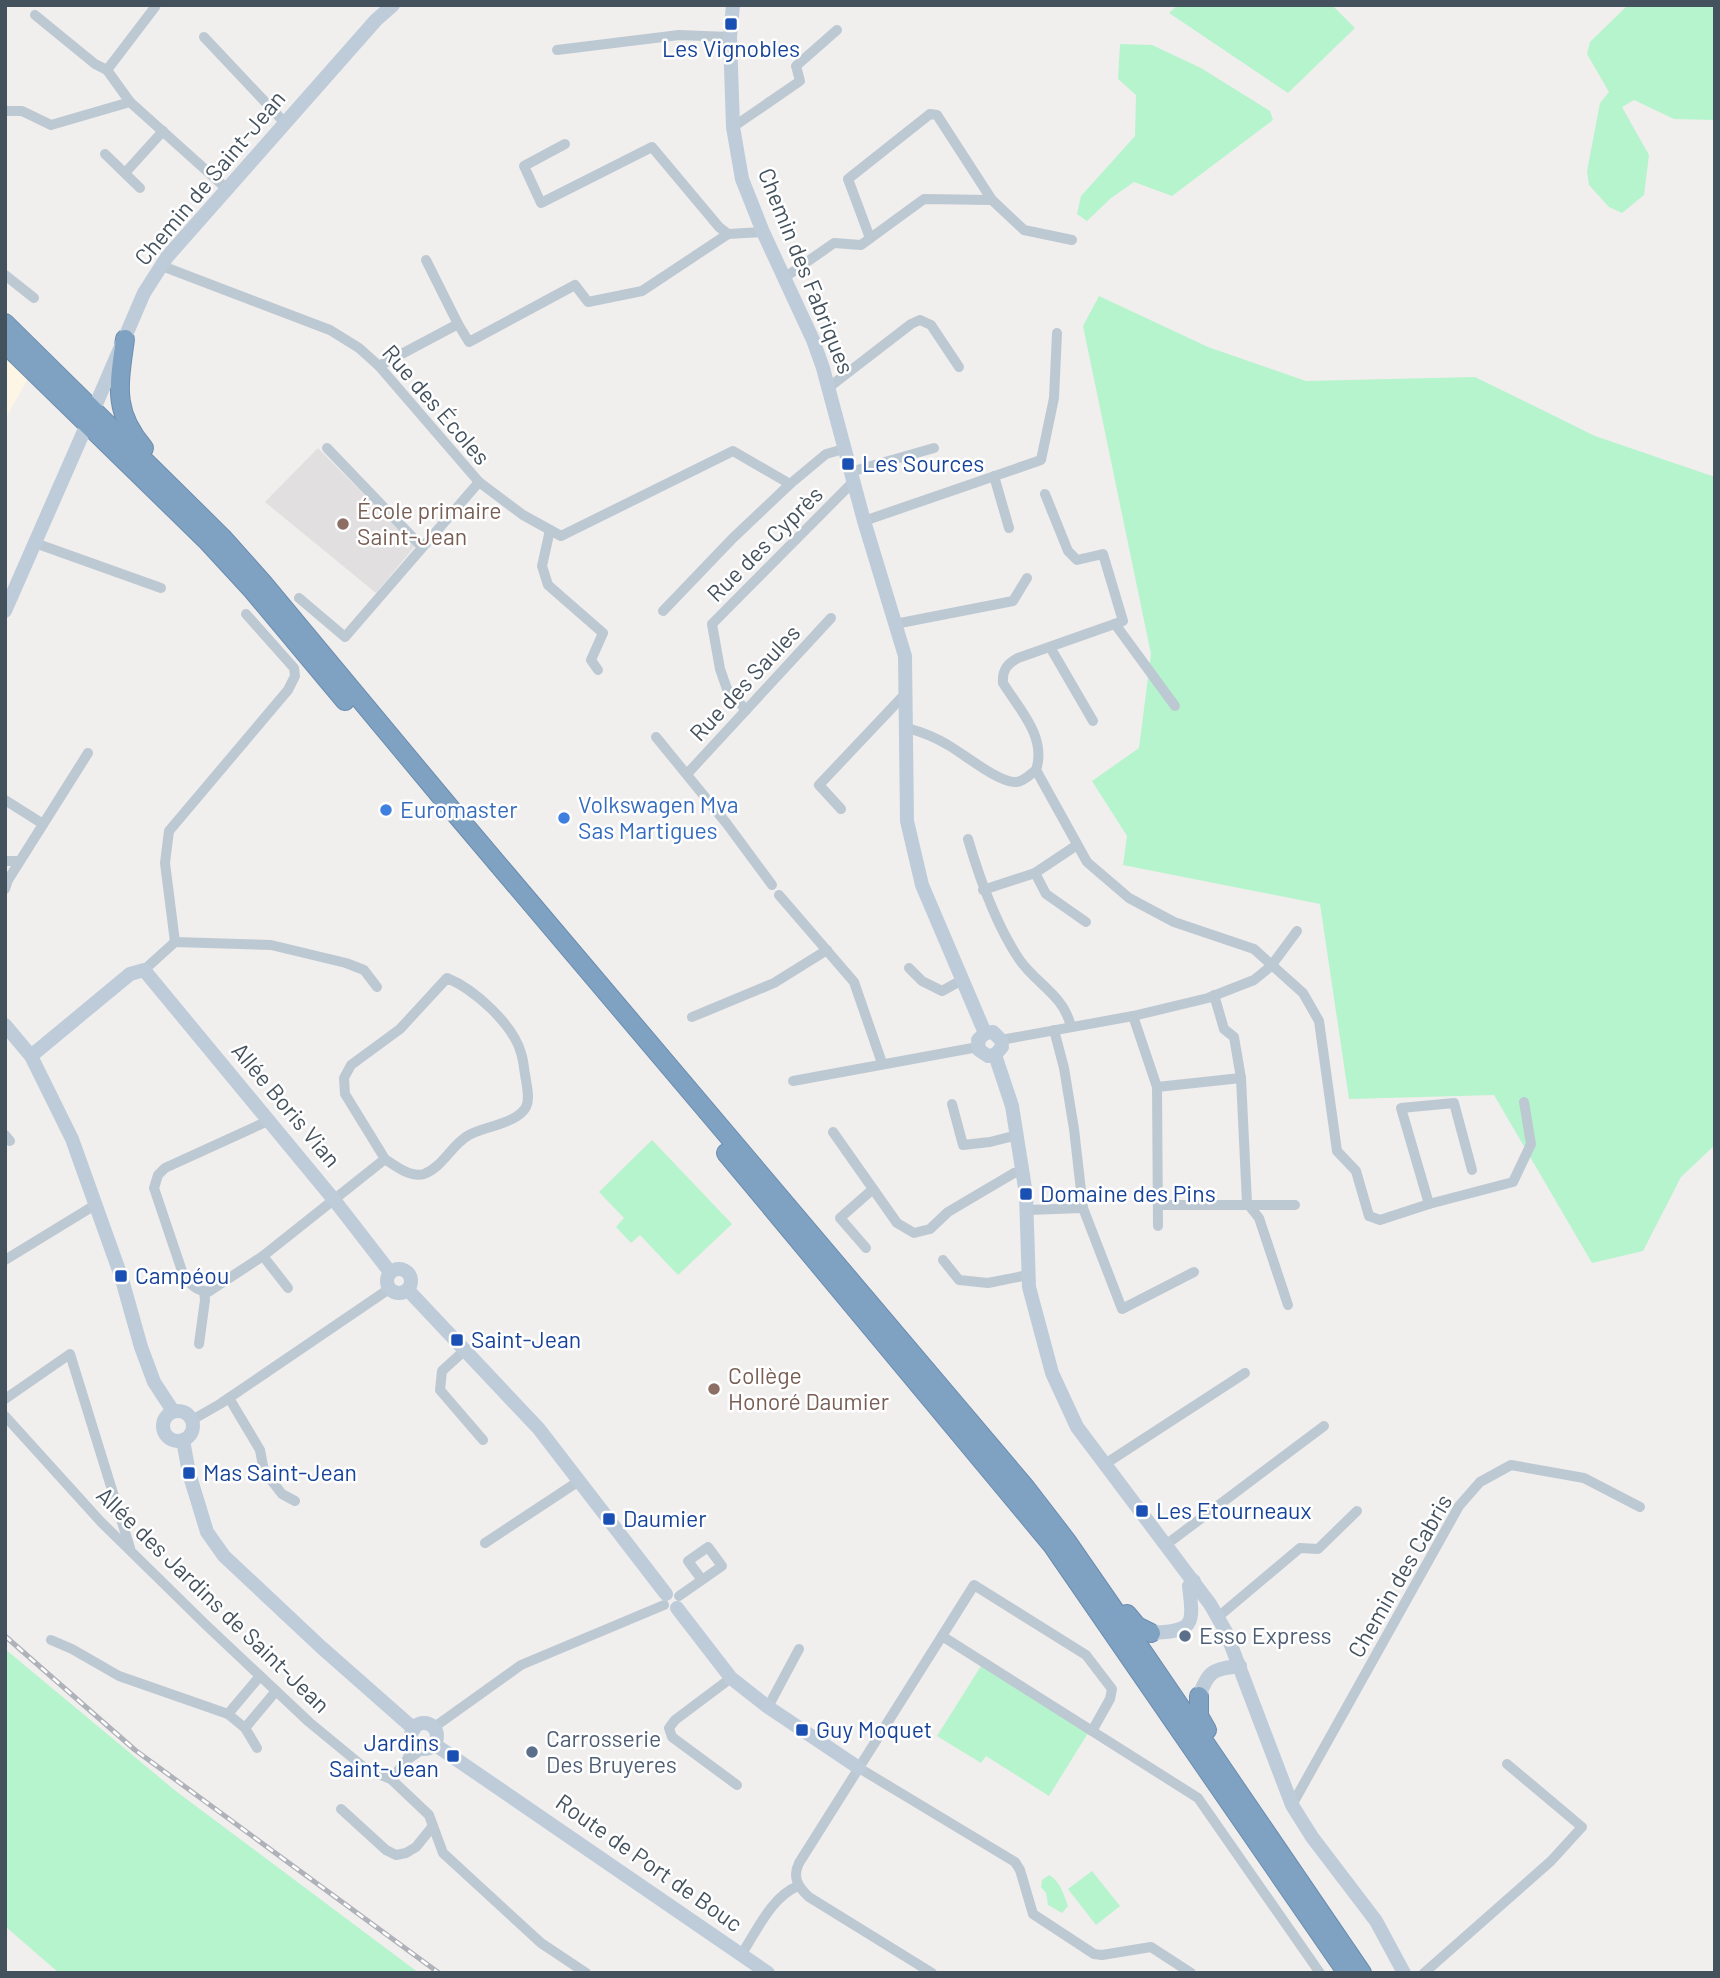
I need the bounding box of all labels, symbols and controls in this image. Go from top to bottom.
marker: Les Vignobles [723,16,739,32]
place label: Les Vignobles [662,34,800,62]
street label: Chemin de Saint-Jean [128,84,291,271]
street label: Chemin des Fabriques [753,164,861,378]
street label: Rue des Écoles [377,338,497,470]
place label: Les Sources [862,449,984,477]
marker: Les Sources [840,456,856,472]
street label: Rue des Cyprès [701,480,828,607]
place label: École primaire Saint-Jean [357,496,502,550]
marker: École primaire Saint-Jean [335,516,351,532]
street label: Rue des Saules [683,618,805,747]
place label: Volkswagen Mva Sas Martigues [578,790,739,844]
place label: Euromaster [400,795,518,823]
marker: Euromaster [378,802,394,818]
marker: Volkswagen Mva Sas Martigues [556,810,572,826]
street label: Allée Boris Vian [227,1036,347,1172]
place label: Domaine des Pins [1040,1179,1216,1207]
marker: Domaine des Pins [1018,1186,1034,1202]
place label: Campéou [135,1261,229,1289]
marker: Campéou [113,1268,129,1284]
place label: Saint-Jean [471,1325,581,1353]
marker: Saint-Jean [449,1332,465,1348]
place label: Collège Honoré Daumier [728,1361,890,1415]
marker: Collège Honoré Daumier [706,1381,722,1397]
place label: Mas Saint-Jean [203,1458,357,1486]
marker: Mas Saint-Jean [181,1465,197,1481]
street label: Allée des Jardins de Saint-Jean [91,1480,336,1718]
street label: Chemin des Cabris [1341,1489,1457,1662]
place label: Les Etourneaux [1156,1496,1311,1524]
marker: Les Etourneaux [1134,1503,1150,1519]
place label: Daumier [623,1504,707,1532]
marker: Daumier [601,1511,617,1527]
place label: Esso Express [1199,1621,1332,1649]
marker: Esso Express [1177,1628,1193,1644]
place label: Guy Moquet [816,1715,932,1743]
marker: Guy Moquet [794,1722,810,1738]
place label: Carrosserie Des Bruyeres [546,1724,677,1778]
place label: Jardins Saint-Jean [329,1728,439,1782]
marker: Carrosserie Des Bruyeres [524,1744,540,1760]
marker: Jardins Saint-Jean [445,1748,461,1764]
street label: Route de Port de Bouc [551,1787,748,1937]

